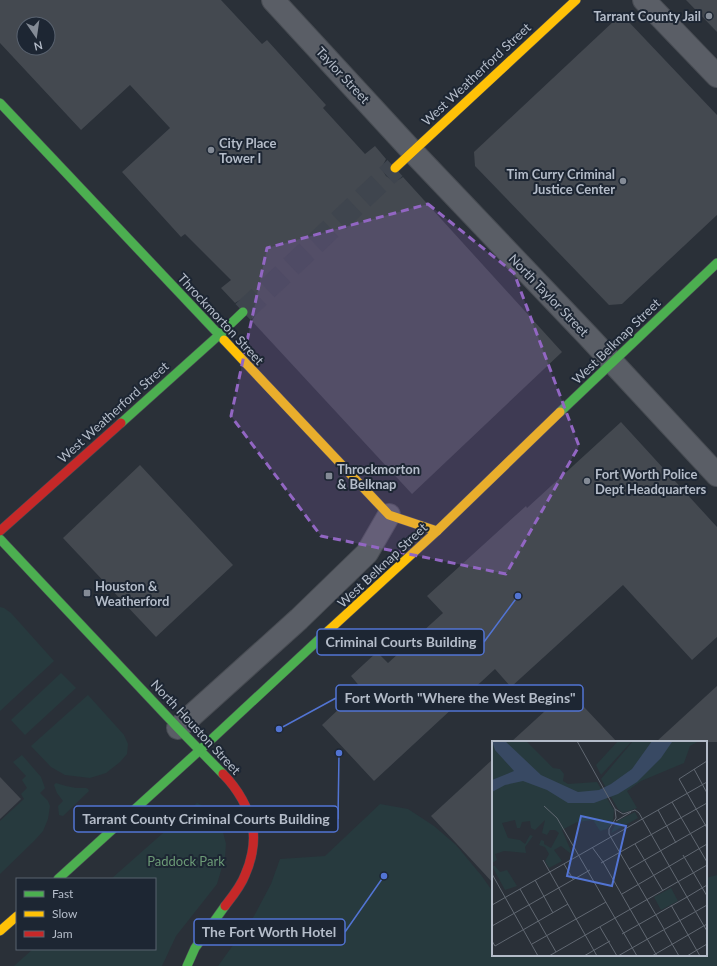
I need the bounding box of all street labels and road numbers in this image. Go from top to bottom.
street label: West Weatherford Street [418,19,534,129]
street label: Taylor Street [313,43,374,107]
street label: North Taylor Street [506,250,593,340]
street label: Throckmorton Street [175,270,268,368]
street label: West Belknap Street [568,295,664,387]
street label: West Weatherford Street [54,358,172,466]
street label: West Belknap Street [334,519,430,611]
street label: North Houston Street [148,676,244,778]

